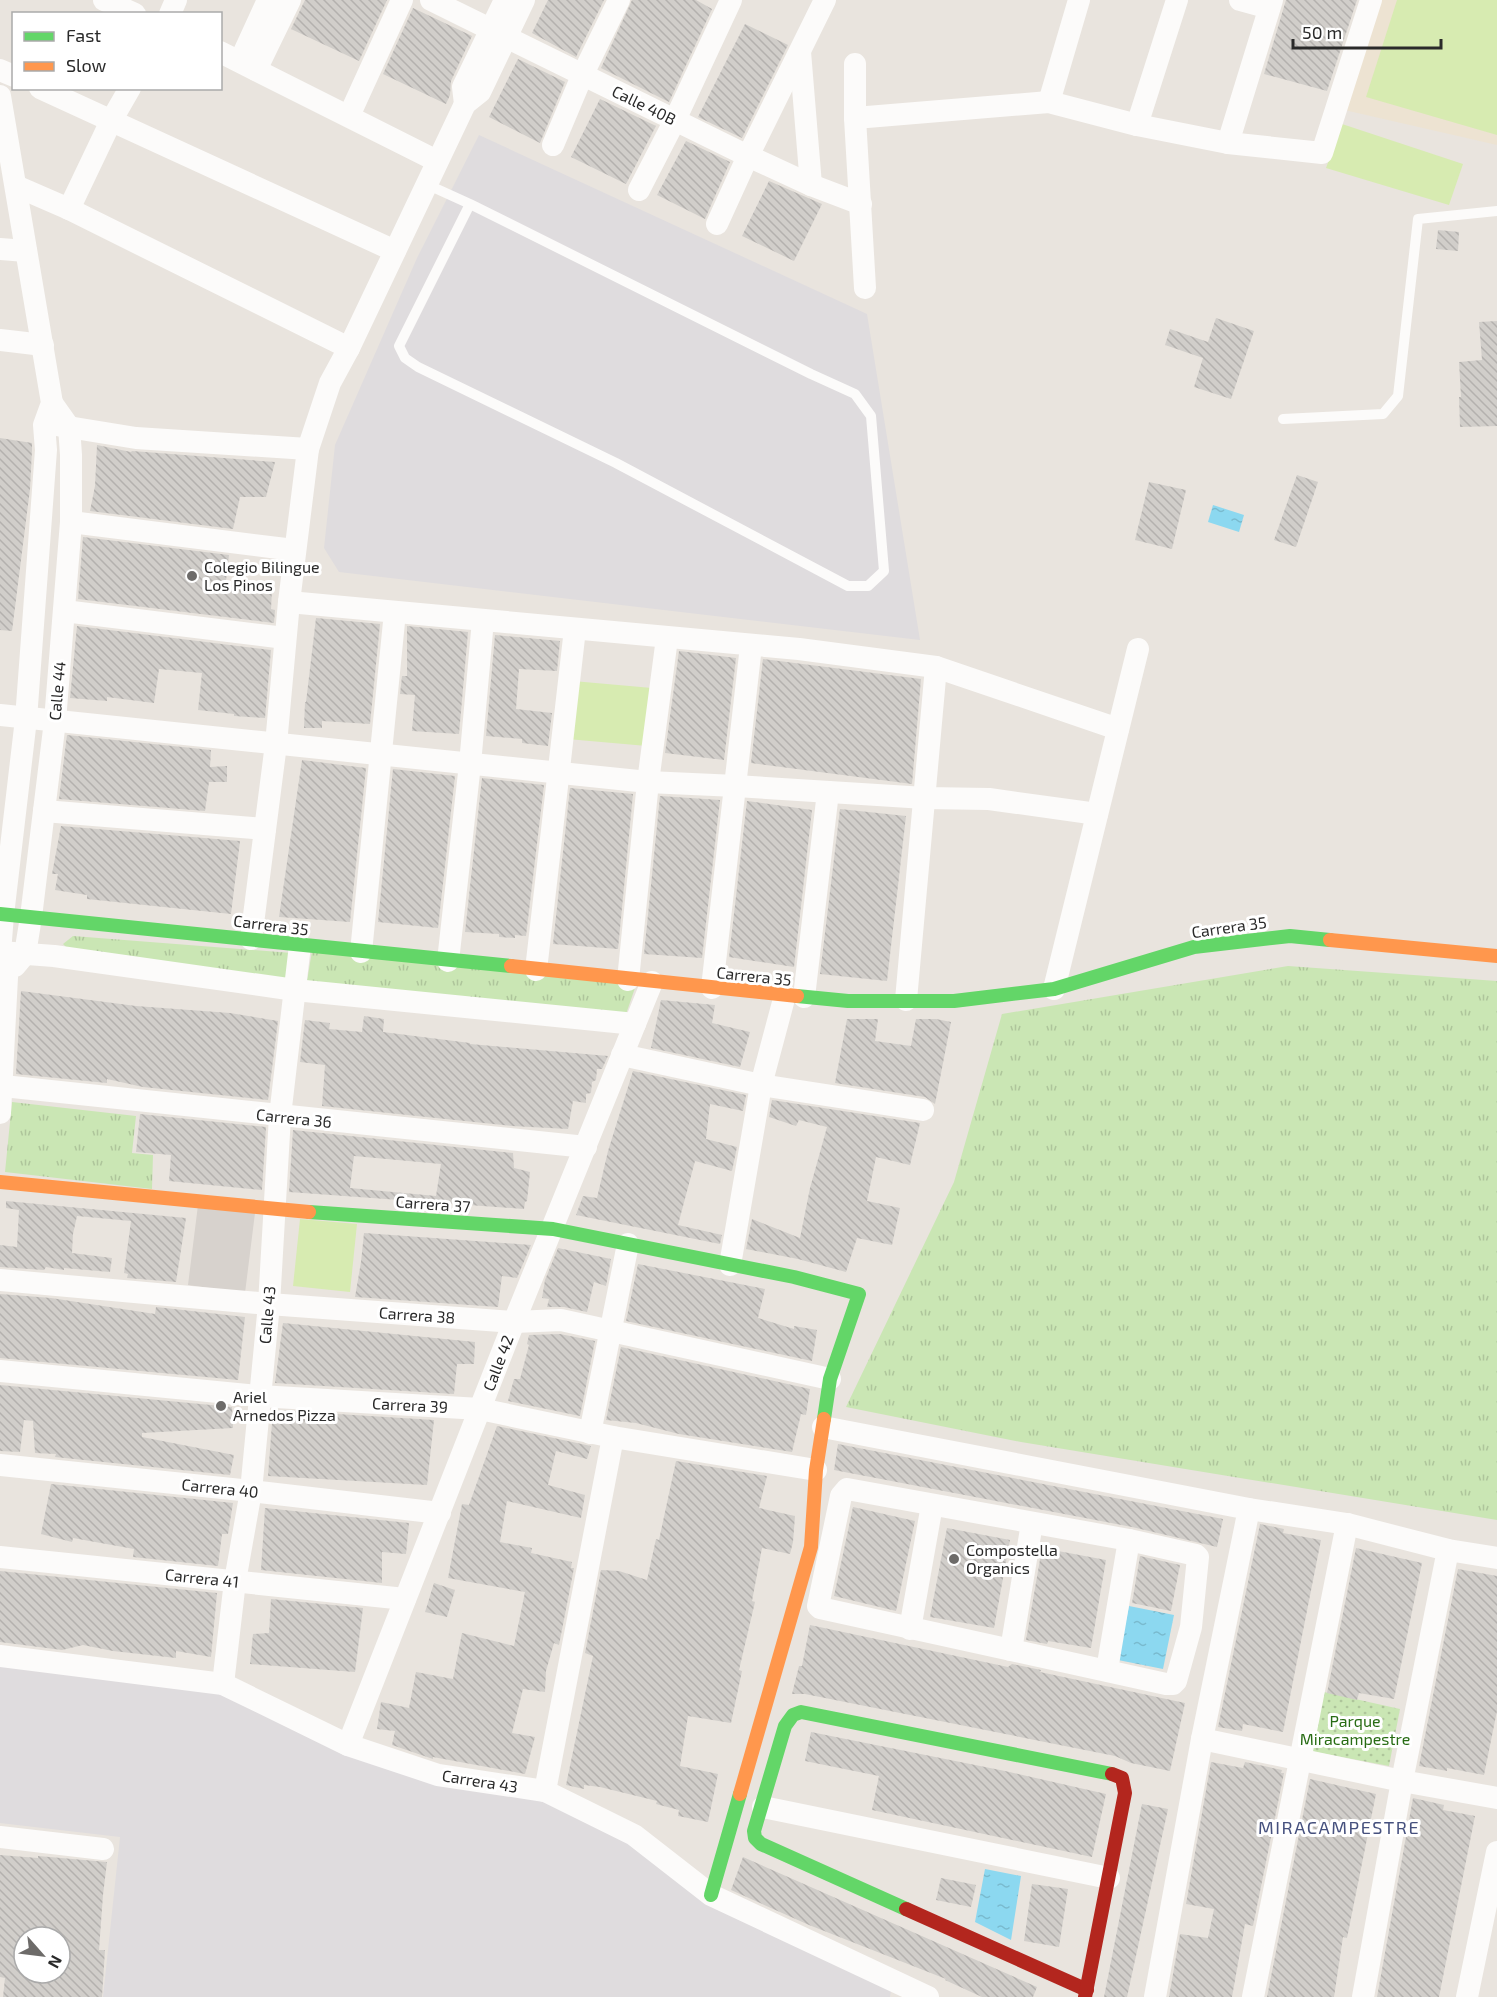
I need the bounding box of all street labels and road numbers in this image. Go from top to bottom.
street label: Calle 40B [609,81,679,128]
street label: Calle 44 [44,660,69,721]
street label: Carrera 35 [232,910,310,939]
street label: Carrera 35 [1190,912,1268,941]
street label: Carrera 35 [716,962,793,989]
street label: Carrera 36 [255,1104,333,1131]
street label: Carrera 37 [395,1191,471,1216]
street label: Calle 43 [254,1285,279,1345]
street label: Carrera 38 [378,1302,456,1327]
street label: Calle 42 [478,1332,517,1393]
street label: Carrera 39 [372,1393,448,1416]
street label: Carrera 40 [181,1474,260,1501]
street label: Carrera 41 [164,1564,240,1591]
street label: Carrera 43 [441,1765,519,1796]

